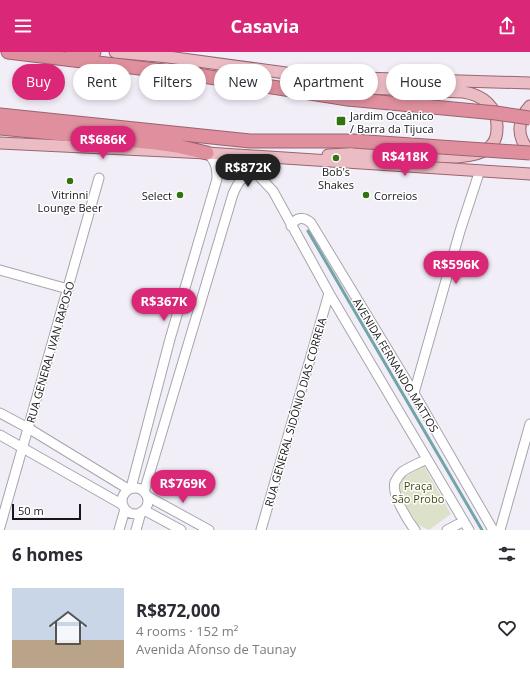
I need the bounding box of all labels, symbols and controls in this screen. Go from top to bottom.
text: Casavia [231,14,299,38]
icon: menu [12,15,34,37]
icon: share [496,15,518,37]
chip: Buy [12,64,65,100]
chip: Rent [73,64,131,100]
chip: Filters [139,64,206,100]
chip: New [214,64,272,100]
chip: Apartment [280,64,378,100]
chip: House [386,64,456,100]
place label: Jardim Oceânico / Barra da Tijuca [349,108,434,136]
marker: Jardim Oceânico / Barra da Tijuca [335,115,347,127]
pin: R$686K [70,126,136,160]
text: R$686K [80,130,126,148]
pin: R$418K [372,143,438,177]
text: R$418K [382,147,428,165]
marker: Bob's Shakes [331,153,341,163]
pin: R$872K [215,154,281,188]
text: R$872K [225,158,271,176]
place label: Bob's Shakes [318,164,354,192]
marker: Vitrinni Lounge Beer [65,176,75,186]
place label: Vitrinni Lounge Beer [38,187,103,215]
place label: Select [142,188,172,203]
place label: Correios [374,188,417,203]
marker: Select [175,190,185,200]
marker: Correios [361,190,371,200]
pin: R$596K [423,251,489,285]
text: R$596K [433,255,479,273]
street label: RUA GENERAL IVAN RAPOSO [23,279,77,425]
pin: R$367K [131,288,197,322]
text: R$367K [141,292,187,310]
street label: AVENIDA FERNANDO MATTOS [350,295,442,435]
street label: RUA GENERAL SIDÔNIO DIAS CORREIA [261,316,329,508]
pin: R$769K [150,470,216,504]
text: R$769K [160,474,206,492]
park label: Praça São Probo [392,478,445,506]
scale bar [12,502,81,521]
text: 50 m [18,503,44,518]
text: 6 homes [12,543,83,566]
icon: filters [496,543,518,565]
text: R$872,000 [136,599,220,622]
icon: home [44,604,92,652]
icon: heart [496,617,518,639]
text: 4 rooms · 152 m² [136,622,238,640]
text: Avenida Afonso de Taunay [136,640,296,658]

